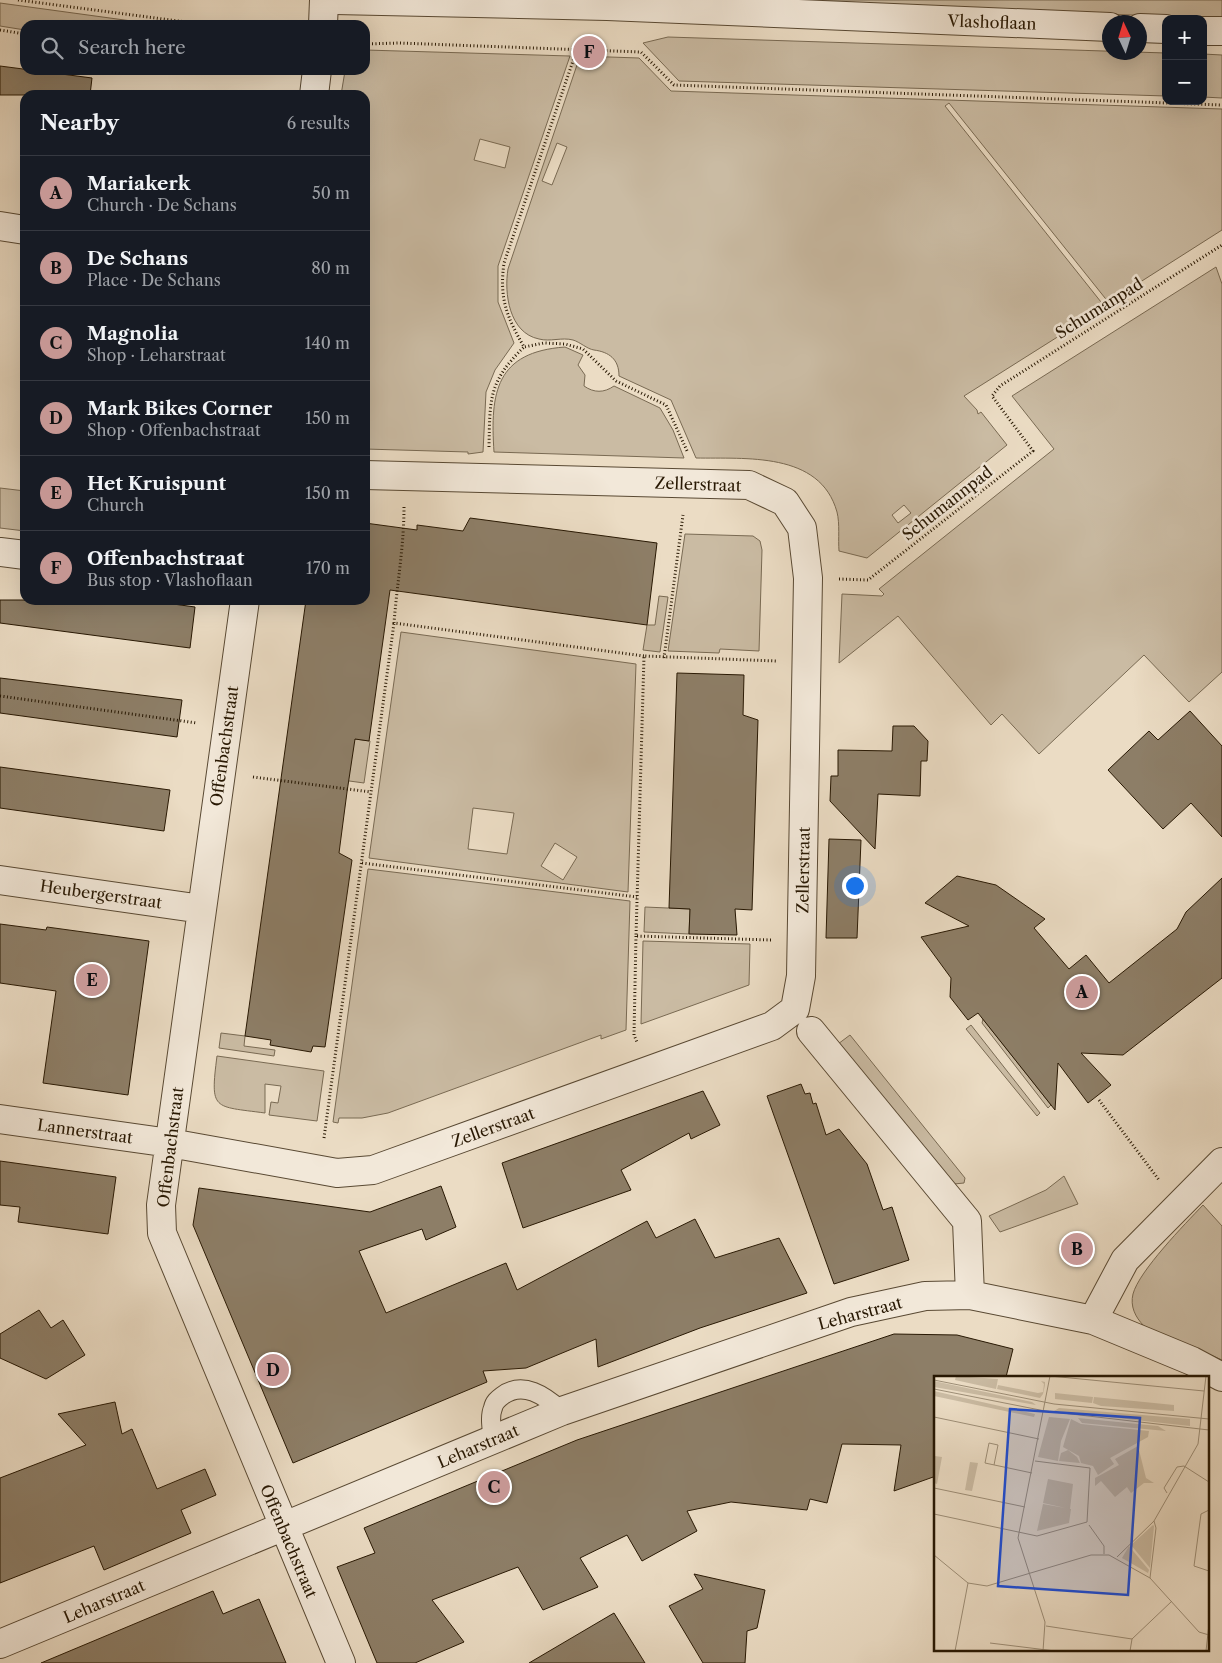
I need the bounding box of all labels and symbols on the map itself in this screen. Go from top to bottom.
street label: Vlashoflaan [946,10,1037,34]
north arrow [1102,15,1147,60]
pin: F [573,33,605,71]
street label: Schumanpad [1052,273,1147,343]
street label: Schumannpad [898,461,996,545]
street label: Zellerstraat [654,472,742,496]
street label: Offenbachstraat [206,684,242,807]
street label: Zellerstraat [792,826,814,914]
your location [842,873,868,899]
street label: Heubergerstraat [39,876,164,913]
pin: E [76,961,108,999]
pin: A [1066,973,1098,1011]
street label: Offenbachstraat [153,1085,187,1208]
street label: Zellerstraat [449,1103,537,1151]
street label: Lannerstraat [36,1114,134,1148]
pin: B [1061,1230,1093,1268]
street label: Leharstraat [816,1292,905,1334]
pin: D [257,1351,289,1389]
inset map [934,1376,1210,1650]
street label: Leharstraat [434,1420,522,1472]
pin: C [478,1468,510,1506]
street label: Offenbachstraat [256,1481,322,1601]
street label: Leharstraat [60,1575,148,1627]

